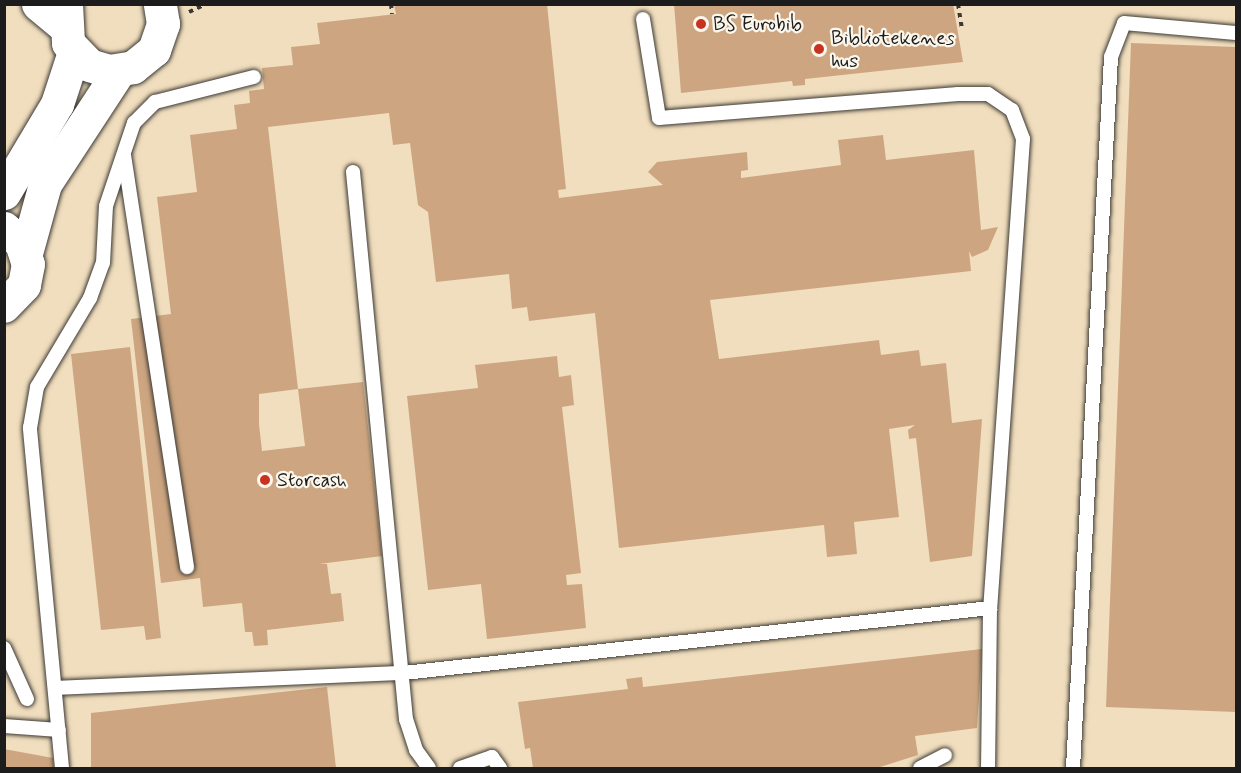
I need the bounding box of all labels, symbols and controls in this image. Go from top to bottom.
place label: BS Eurobib [713,12,802,36]
marker: BS Eurobib [694,17,708,31]
place label: Bibliotekenes hus [831,26,955,73]
marker: Bibliotekenes hus [812,42,826,56]
place label: Storcash [277,468,347,492]
marker: Storcash [258,473,272,487]

